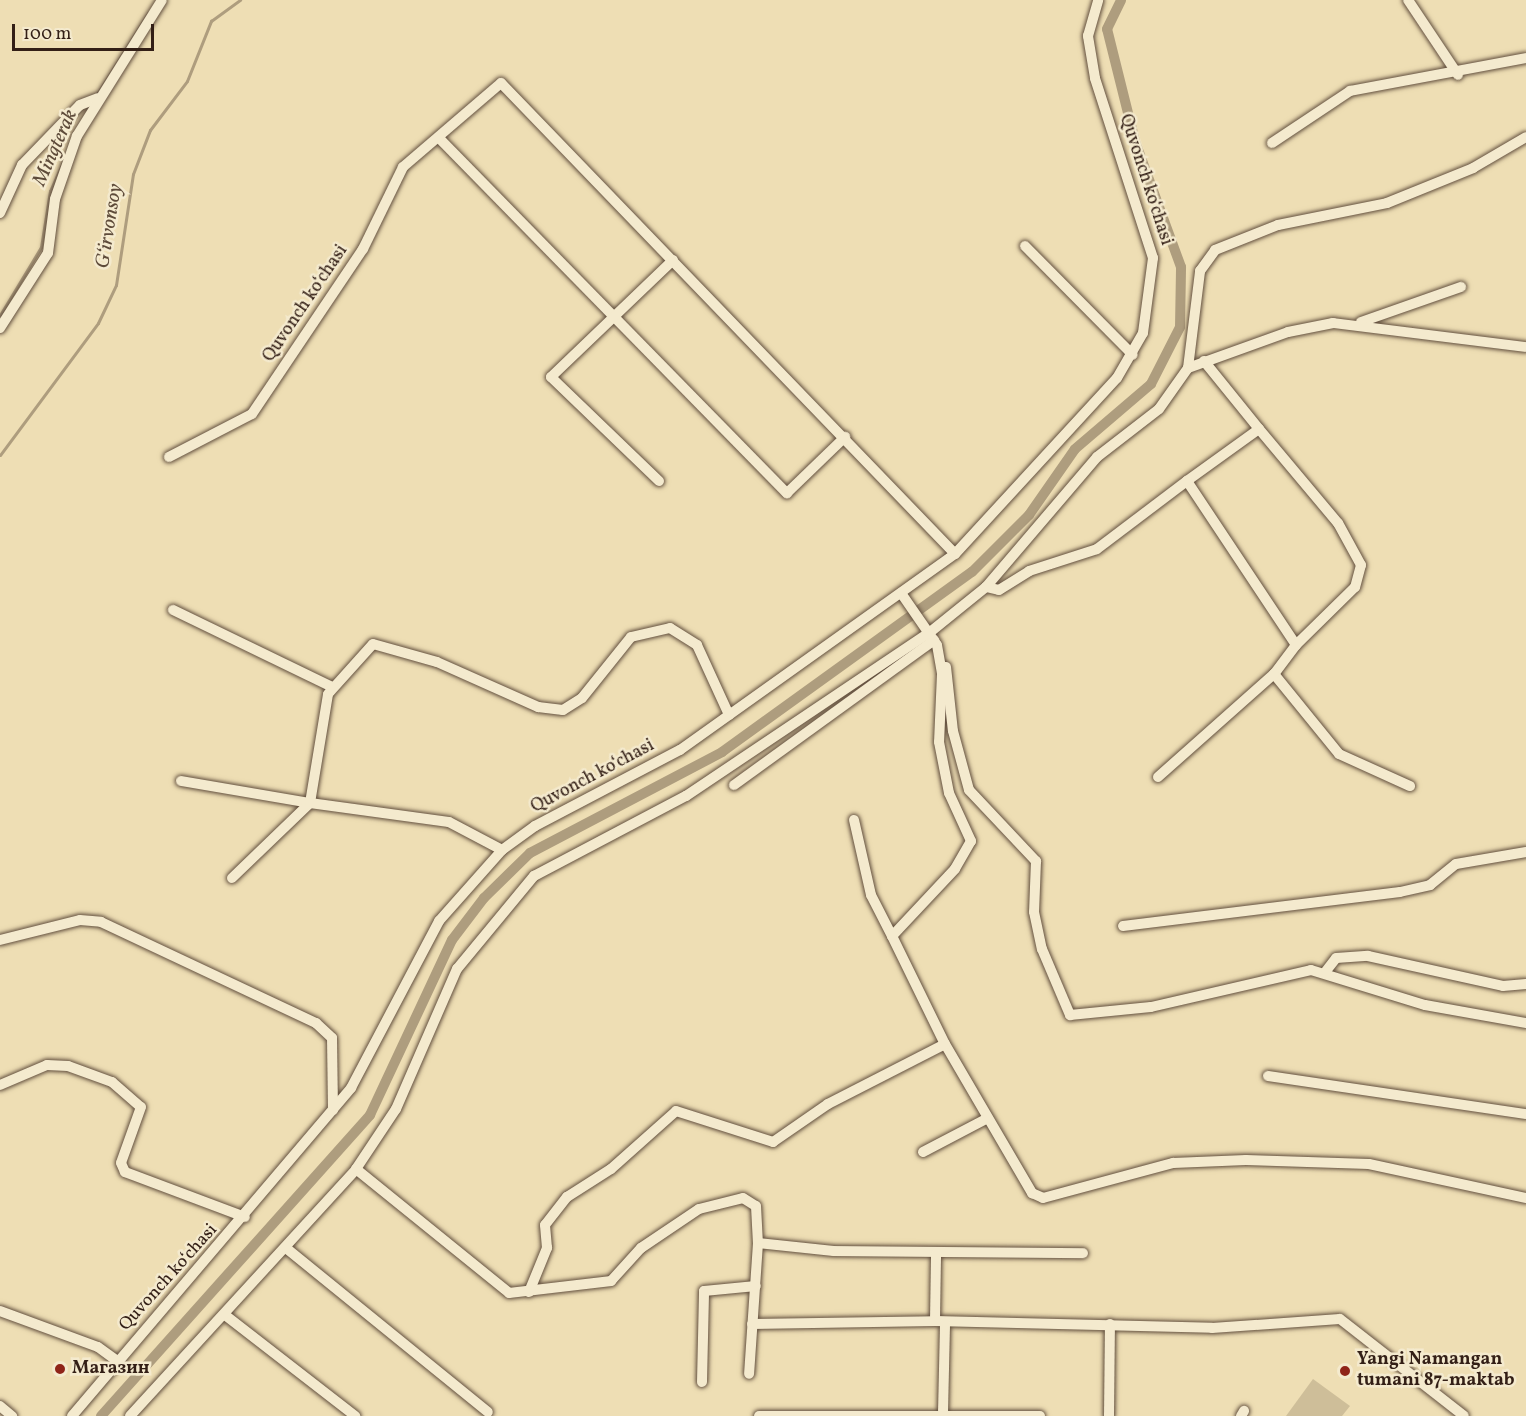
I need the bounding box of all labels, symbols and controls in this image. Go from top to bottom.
scale bar [15,12,158,50]
text: 100 m [23,22,72,47]
water label: Mingterak [29,106,83,190]
street label: Quvonch koʻchasi [1114,112,1176,248]
water label: G‘irvonsoy [91,182,129,270]
street label: Quvonch koʻchasi [259,241,353,367]
street label: Quvonch koʻchasi [528,735,658,819]
street label: Quvonch koʻchasi [115,1220,223,1336]
place label: Yangi Namangan tumani 87-maktab [1357,1350,1515,1392]
place label: Магазин [72,1358,149,1380]
marker: Магазин [53,1362,67,1376]
marker: Yangi Namangan tumani 87-maktab [1338,1364,1352,1378]

